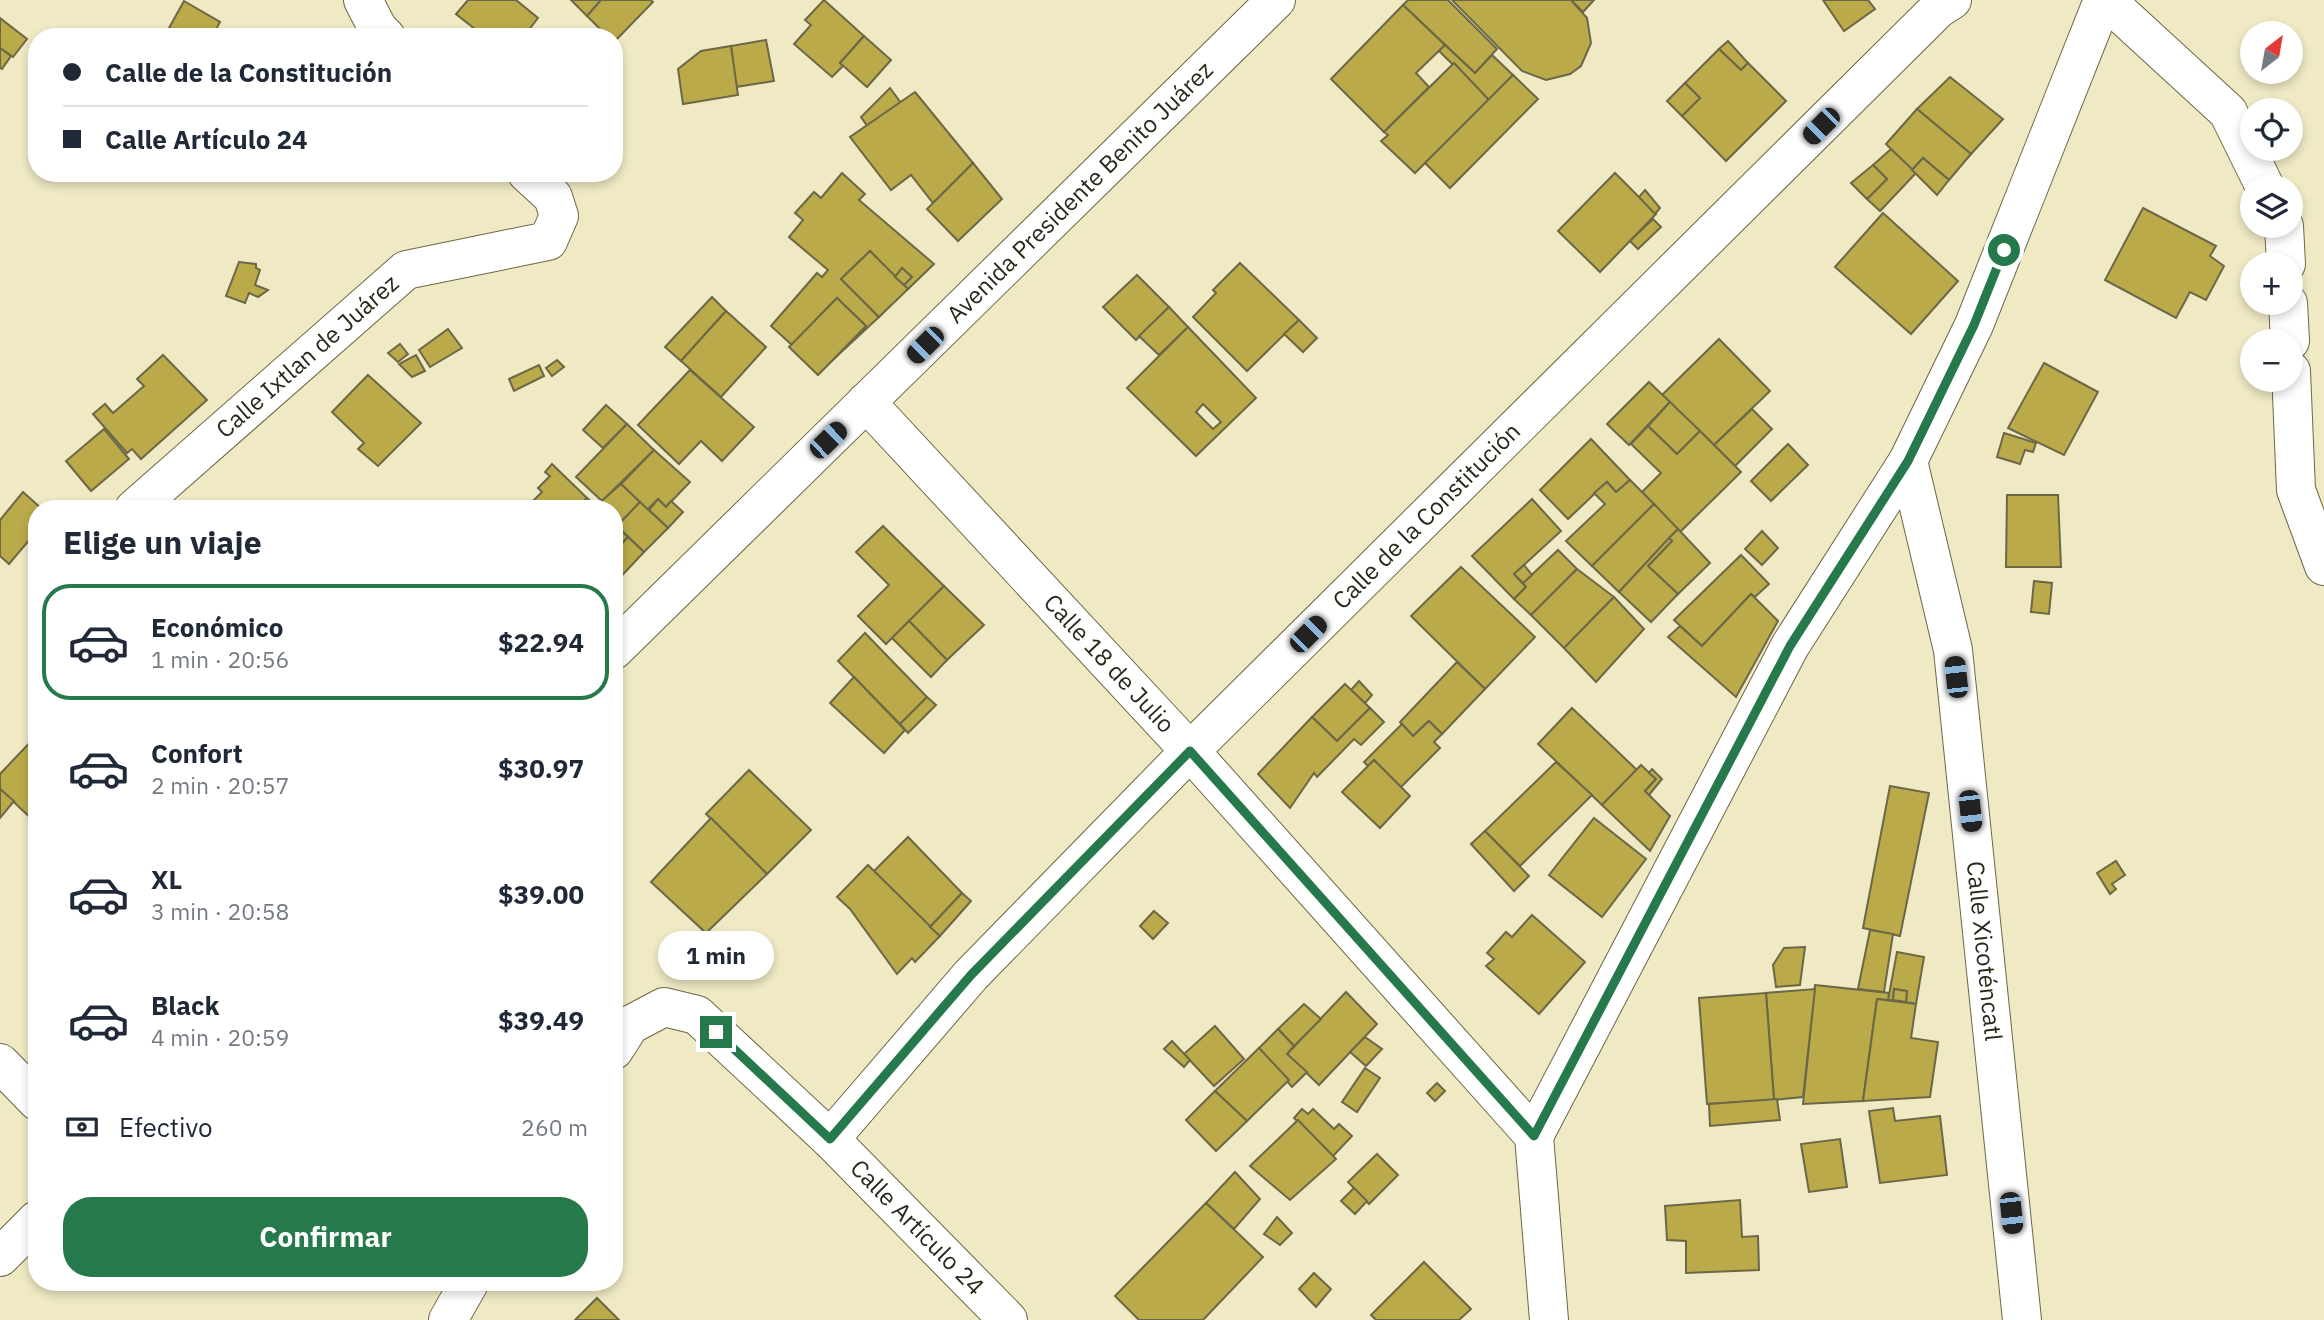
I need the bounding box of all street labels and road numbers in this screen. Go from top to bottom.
street label: Avenida Presidente Benito Juárez [939,54,1219,330]
street label: Calle Ixtlan de Juárez [209,267,405,445]
street label: Calle de la Constitución [1325,415,1527,616]
street label: Calle 18 de Julio [1037,587,1182,739]
street label: Calle Xicoténcatl [1960,860,2010,1043]
street label: Calle Artículo 24 [844,1152,992,1302]

